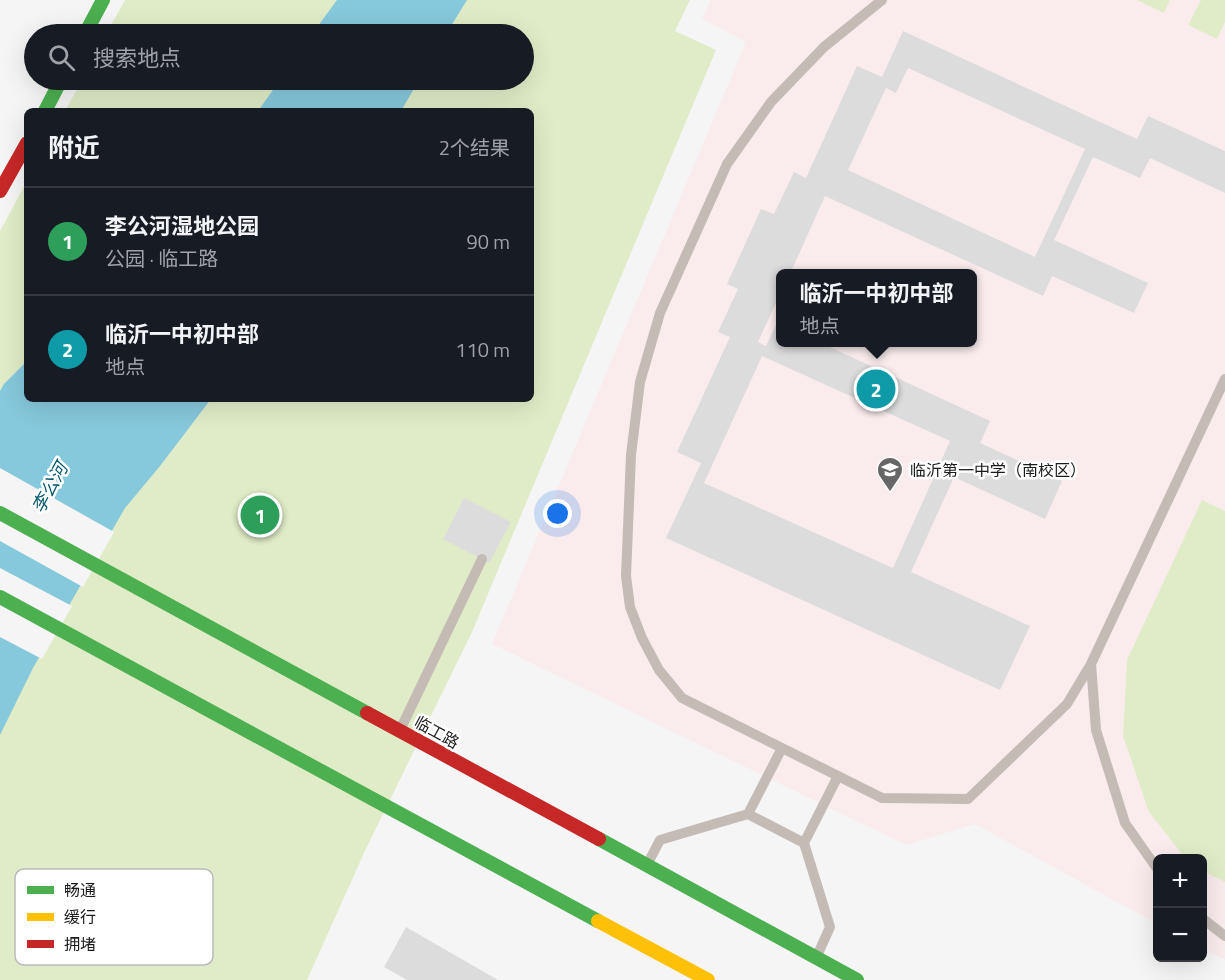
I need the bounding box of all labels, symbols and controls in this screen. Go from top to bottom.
search box [24,24,534,90]
icon: search [45,41,78,74]
text: 搜索地点 [93,41,181,75]
text: 附近 [48,128,100,167]
text: 2个结果 [439,132,510,163]
text: 李公河湿地公园 [105,209,259,243]
text: 1 [62,226,73,257]
text: 90 m [466,226,510,257]
text: 公园 · 临工路 [105,243,218,274]
popup [776,269,977,347]
text: 临沂一中初中部 [799,276,954,310]
text: 地点 [799,310,839,341]
text: 临沂一中初中部 [105,317,259,351]
text: 2 [62,334,73,365]
text: 110 m [455,334,510,365]
text: 地点 [105,351,145,382]
pin: 2 [856,366,896,412]
water label: 李公河 [25,455,76,518]
school or university icon: 临沂第一中学（南校区） [875,455,905,493]
place label: 临沂第一中学（南校区） [910,458,1086,482]
pin: 1 [240,492,280,538]
your location [543,499,572,528]
street label: 临工路 [410,710,464,754]
map controls [1153,854,1207,962]
button: + [1153,854,1207,908]
legend [15,869,213,965]
text: 畅通 [64,878,96,902]
text: 缓行 [64,905,96,929]
button: − [1153,908,1207,962]
text: 拥堵 [64,932,96,956]

